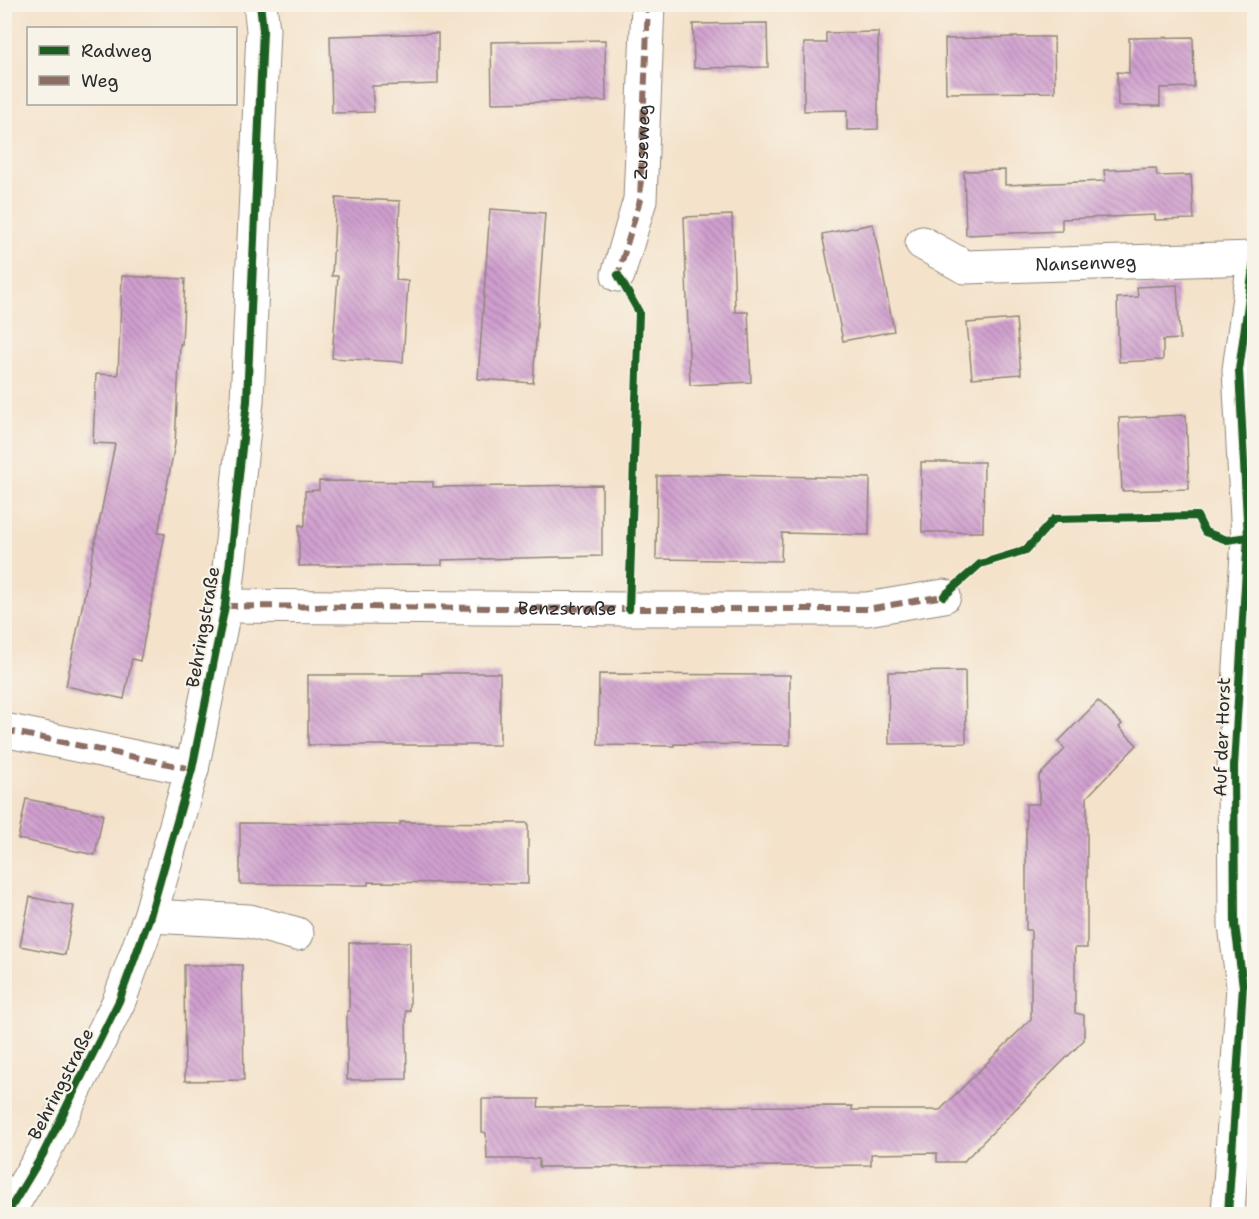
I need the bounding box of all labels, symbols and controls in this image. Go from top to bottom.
legend [27,27,237,105]
text: Radweg [81,39,152,63]
text: Weg [81,69,119,93]
street label: Zuseweg [629,104,656,180]
street label: Nansenweg [1035,250,1137,277]
street label: Behringstraße [181,565,225,689]
street label: Benzstraße [518,596,616,621]
street label: Auf der Horst [1208,677,1236,797]
street label: Behringstraße [22,1024,100,1144]

